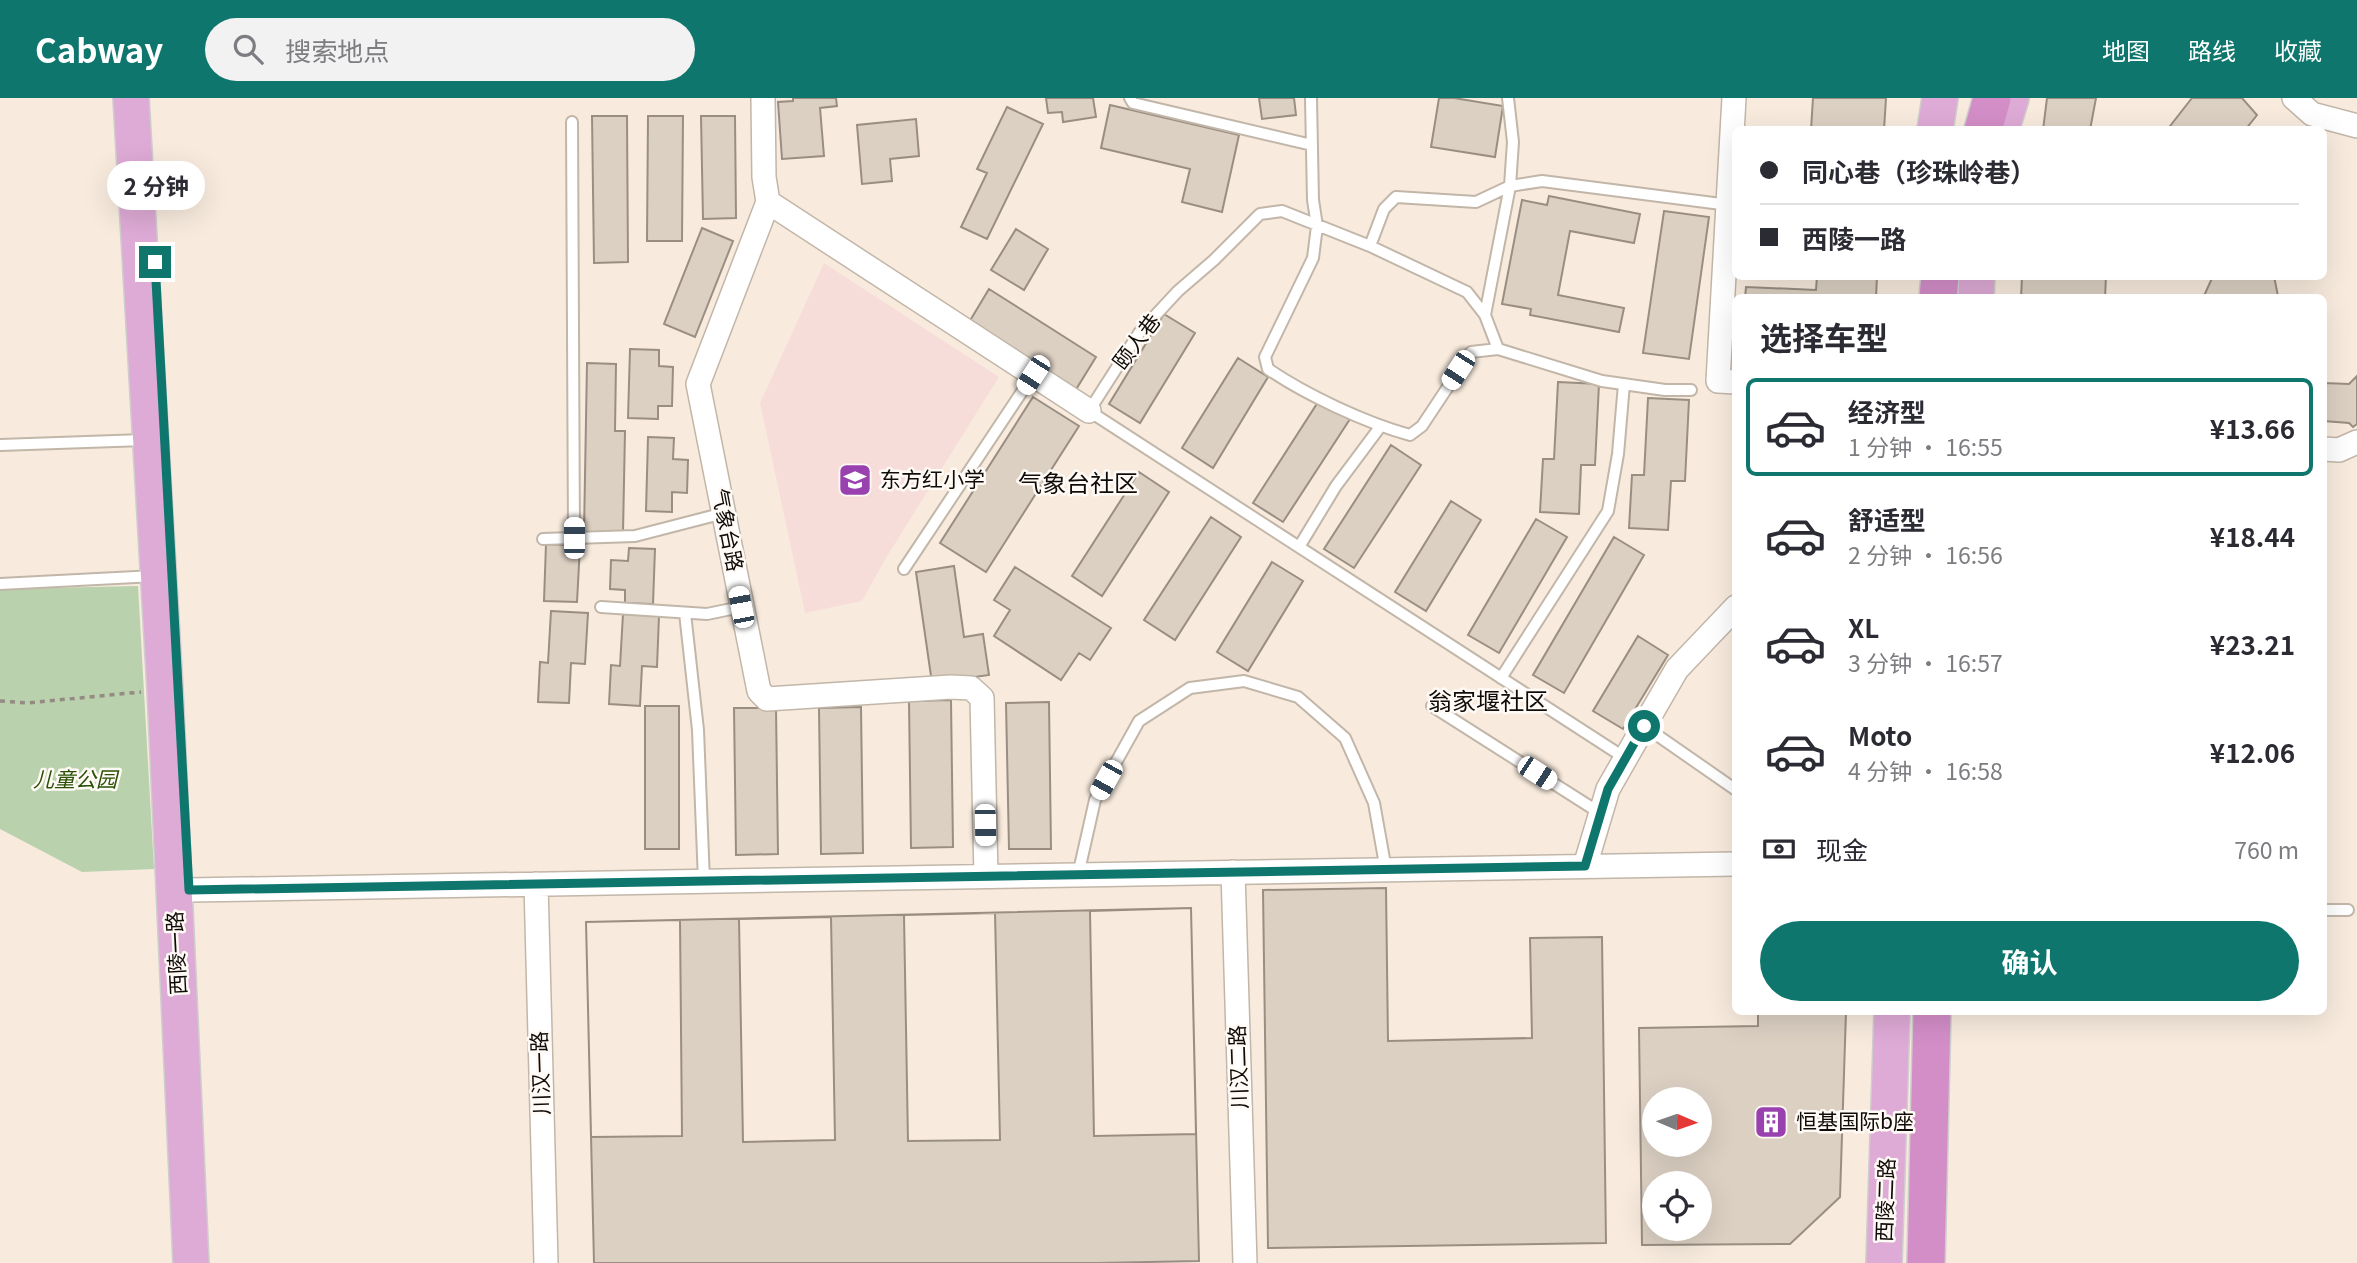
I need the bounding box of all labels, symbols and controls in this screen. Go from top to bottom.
search box [205,18,695,81]
text: Cabway [35,25,163,73]
icon: search [229,30,267,68]
text: 搜索地点 [285,31,389,68]
text: 地图 [2102,32,2150,67]
text: 路线 [2188,32,2236,67]
text: 收藏 [2274,32,2322,67]
text: 同心巷（珍珠岭巷） [1802,152,2036,189]
callout: 2 分钟 [106,160,204,209]
text: 2 分钟 [124,168,188,202]
text: 西陵一路 [1802,219,1906,256]
route end [139,246,171,278]
street label: 颐人巷 [1104,307,1166,375]
text: 选择车型 [1760,313,1888,359]
car [1438,347,1479,393]
car [1013,352,1054,398]
text: 经济型 [1848,392,1926,429]
icon: car [1764,396,1827,459]
text: ¥13.66 [2210,409,2295,446]
text: 1 分钟 · 16:55 [1848,429,2003,463]
school or university icon: 东方红小学 [836,461,874,499]
place label: 东方红小学 [880,463,985,493]
district label: 气象台社区 [1018,464,1138,499]
street label: 气象台路 [706,486,752,574]
text: 舒适型 [1848,500,1926,537]
icon: car [1764,504,1827,567]
car [564,517,585,559]
text: ¥18.44 [2210,517,2295,554]
text: 2 分钟 · 16:56 [1848,537,2003,571]
car [727,584,756,630]
text: XL [1848,608,1879,645]
icon: car [1764,612,1827,675]
text: ¥23.21 [2210,625,2295,662]
text: 3 分钟 · 16:57 [1848,645,2003,679]
district label: 翁家堰社区 [1428,682,1548,717]
route start [1628,710,1660,742]
text: Moto [1848,716,1912,753]
icon: car [1764,720,1827,783]
text: ¥12.06 [2210,733,2295,770]
car [1514,753,1561,793]
text: 4 分钟 · 16:58 [1848,753,2003,787]
car [1087,757,1126,803]
park label: 儿童公园 [33,763,120,793]
car [975,804,996,846]
icon: cash [1760,830,1798,868]
text: 现金 [1816,830,1868,867]
text: 760 m [2234,832,2299,866]
street label: 西陵一路 [158,910,192,996]
button: 确认 [1760,921,2299,1001]
street label: 川汉二路 [1221,1025,1253,1110]
street label: 川汉一路 [523,1031,555,1116]
north arrow [1642,1087,1712,1157]
map controls [1642,1087,1712,1241]
building icon: 恒基国际b座 [1752,1103,1790,1141]
place label: 恒基国际b座 [1796,1105,1914,1135]
street label: 西陵二路 [1868,1157,1900,1242]
button: locate [1642,1171,1712,1241]

